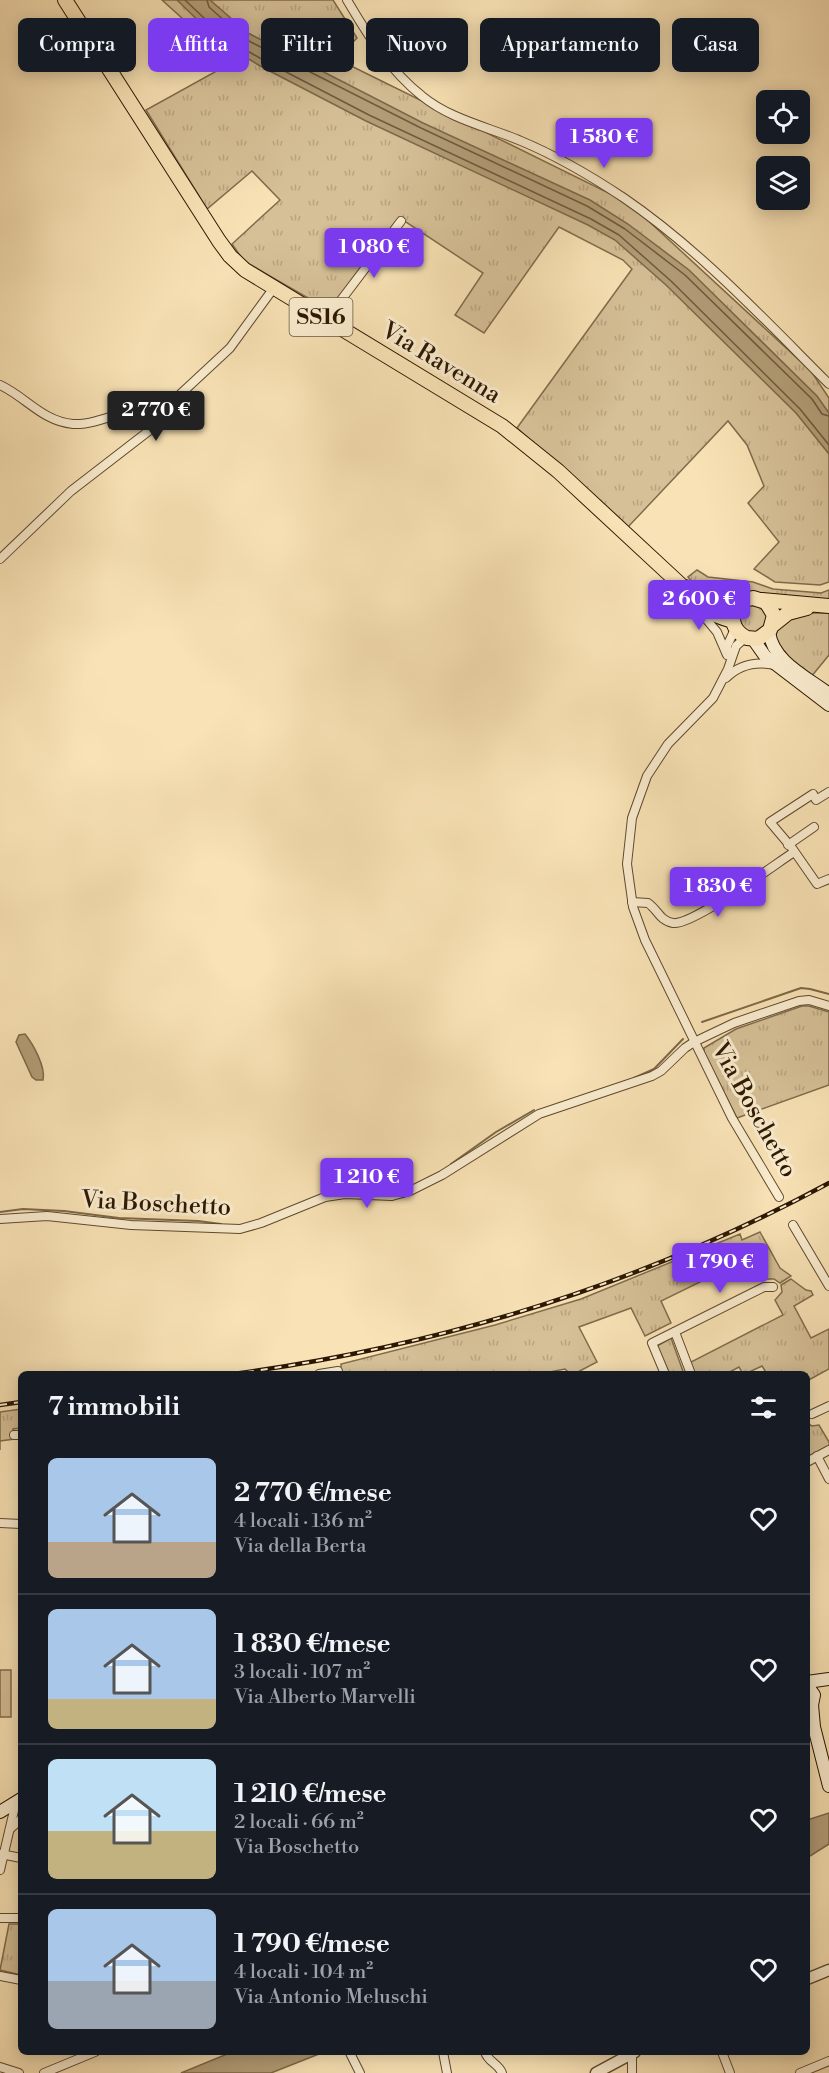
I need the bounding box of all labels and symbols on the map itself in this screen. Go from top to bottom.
pin: 1 580 € [549,118,659,169]
pin: 1 080 € [319,228,429,279]
road number: SS16 [290,298,352,336]
street label: Via Ravenna [375,315,507,411]
pin: 2 770 € [101,391,211,442]
pin: 2 600 € [644,580,754,631]
pin: 1 830 € [663,867,773,918]
street label: Via Boschetto [704,1036,804,1183]
pin: 1 210 € [312,1158,422,1209]
street label: Via Boschetto [79,1185,232,1223]
pin: 1 790 € [665,1243,775,1294]

